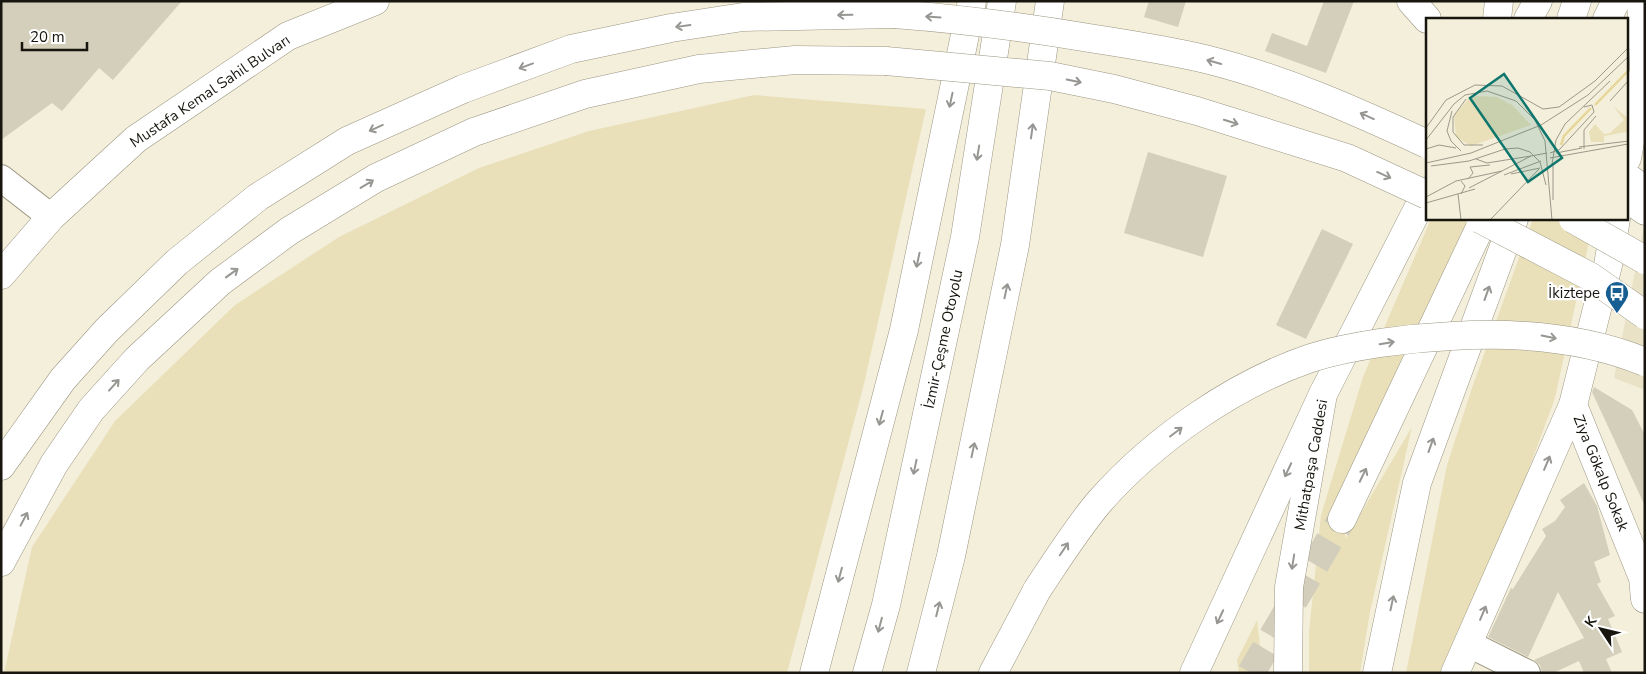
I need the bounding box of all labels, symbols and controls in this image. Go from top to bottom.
one-way arrow [838,10,854,20]
one-way arrow [925,12,941,21]
inset map [1426,18,1628,220]
scale bar [22,20,88,52]
one-way arrow [676,21,692,31]
text: 20 m [30,27,65,47]
street label: Mustafa Kemal Sahil Bulvarı [126,30,294,152]
one-way arrow [1206,56,1222,66]
one-way arrow [519,62,534,71]
one-way arrow [1065,77,1081,86]
one-way arrow [946,92,955,108]
one-way arrow [1360,111,1375,121]
one-way arrow [1222,118,1238,127]
one-way arrow [369,123,384,133]
one-way arrow [1027,123,1037,139]
one-way arrow [973,145,983,161]
one-way arrow [1376,171,1391,181]
one-way arrow [360,178,374,188]
one-way arrow [913,251,922,267]
one-way arrow [225,268,238,279]
street label: İzmir-Çeşme Otoyolu [918,268,968,410]
bus stop icon: İkiztepe [1604,280,1630,314]
one-way arrow [1002,283,1011,299]
place label: İkiztepe [1548,283,1600,303]
one-way arrow [1483,286,1492,301]
one-way arrow [1540,333,1556,343]
one-way arrow [1379,338,1395,348]
one-way arrow [108,378,120,391]
street label: Mithatpaşa Caddesi [1290,398,1332,532]
one-way arrow [876,409,885,425]
street label: Ziya Gökalp Sokak [1569,412,1634,535]
one-way arrow [1169,427,1182,438]
one-way arrow [1427,438,1436,453]
one-way arrow [969,442,978,458]
one-way arrow [1543,456,1553,471]
one-way arrow [910,458,919,474]
one-way arrow [1283,462,1292,477]
one-way arrow [1359,468,1368,483]
one-way arrow [19,512,29,527]
one-way arrow [1059,542,1069,556]
one-way arrow [1288,554,1298,570]
one-way arrow [835,566,844,582]
one-way arrow [1388,595,1397,611]
one-way arrow [933,601,943,617]
north arrow [1576,604,1626,654]
one-way arrow [1479,605,1488,620]
one-way arrow [1214,609,1224,624]
text: K [1580,612,1602,631]
one-way arrow [875,617,884,633]

